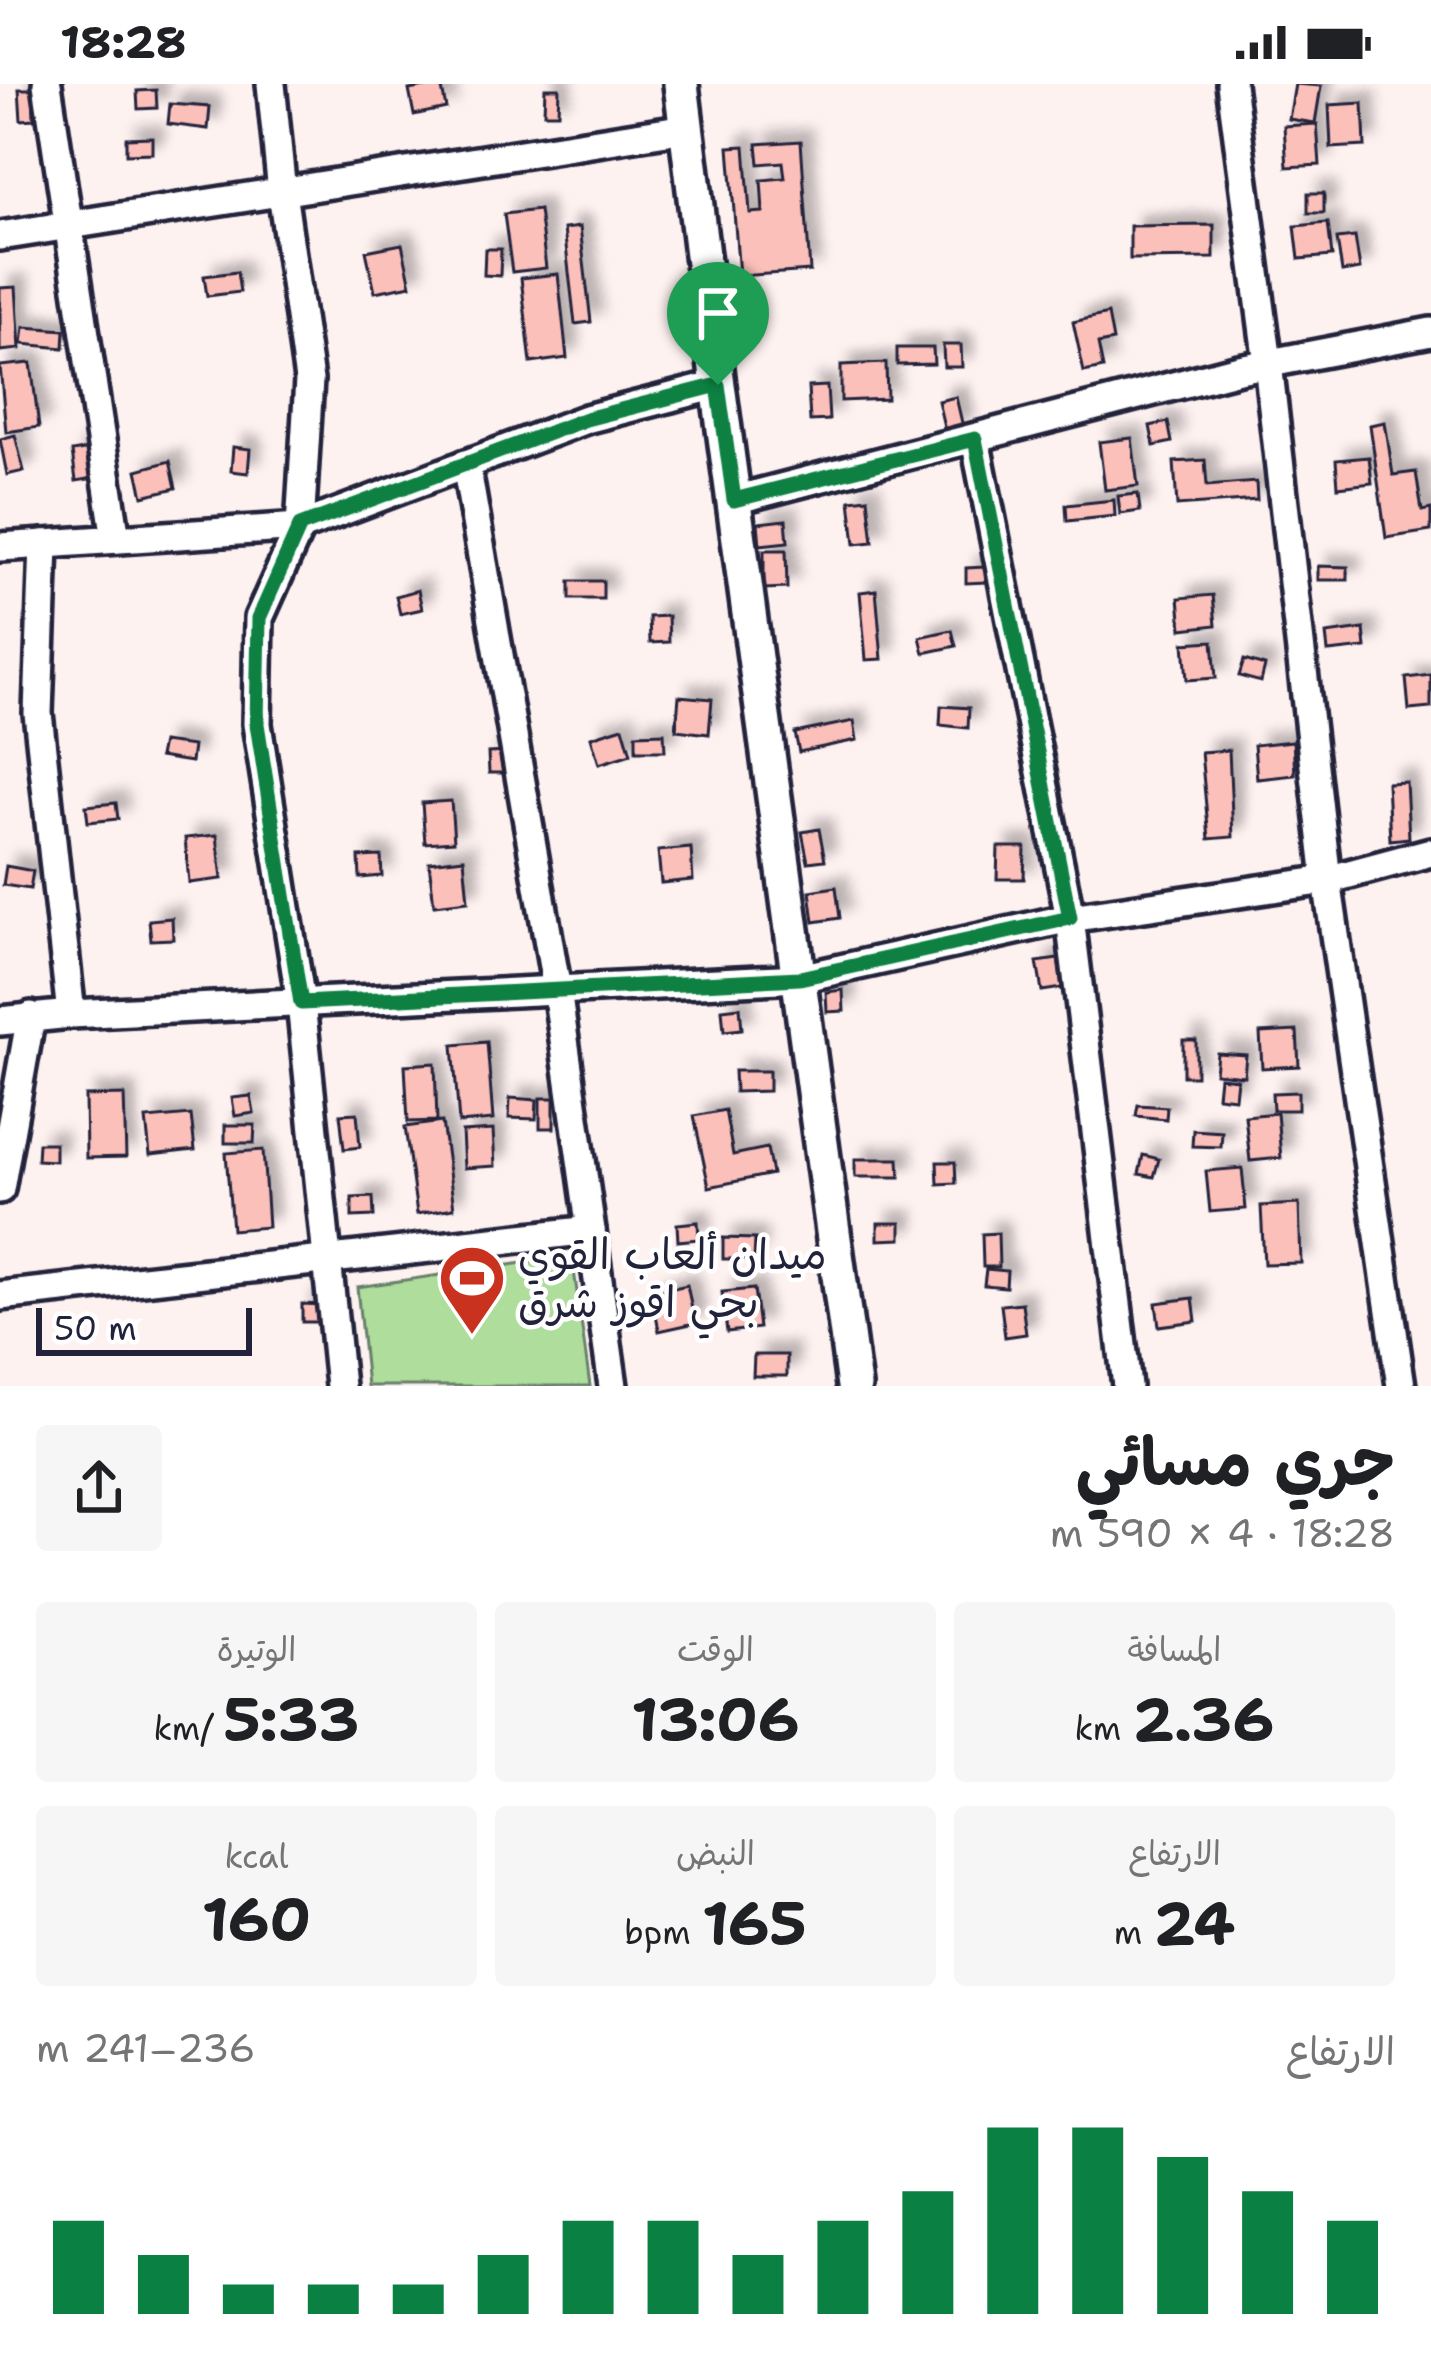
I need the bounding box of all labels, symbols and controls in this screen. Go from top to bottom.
text: 18:28 [60,12,187,72]
pin [667,262,769,385]
icon: arrive [685,280,751,346]
place label: ميدان ألعاب القوي بحي اقوز شرق [518,1226,827,1339]
sports icon: ميدان ألعاب القوي بحي اقوز شرق [437,1243,507,1337]
scale bar [36,1302,252,1355]
text: 50 m [54,1306,137,1351]
text: جري مسائي [1076,1418,1395,1506]
button: share [36,1425,162,1551]
text: 18:28 · 4 × 590 m [1050,1507,1395,1559]
text: الوتيرة [217,1627,296,1672]
text: الوقت [677,1627,754,1672]
text: المسافة [1128,1627,1221,1672]
text: 5:33 [223,1679,359,1759]
text: 13:06 [631,1679,800,1759]
text: 2.36 [1133,1679,1274,1759]
text: /km [154,1706,223,1751]
text: km [1075,1706,1133,1751]
text: النبض [676,1831,755,1876]
text: الارتفاع [1128,1831,1221,1876]
text: kcal [224,1834,289,1879]
text: 160 [202,1879,311,1959]
text: 165 [702,1883,807,1963]
text: 24 [1154,1883,1235,1963]
text: bpm [624,1910,702,1955]
text: m [1114,1910,1154,1955]
text: 236–241 m [36,2022,256,2074]
text: الارتفاع [1286,2025,1395,2077]

